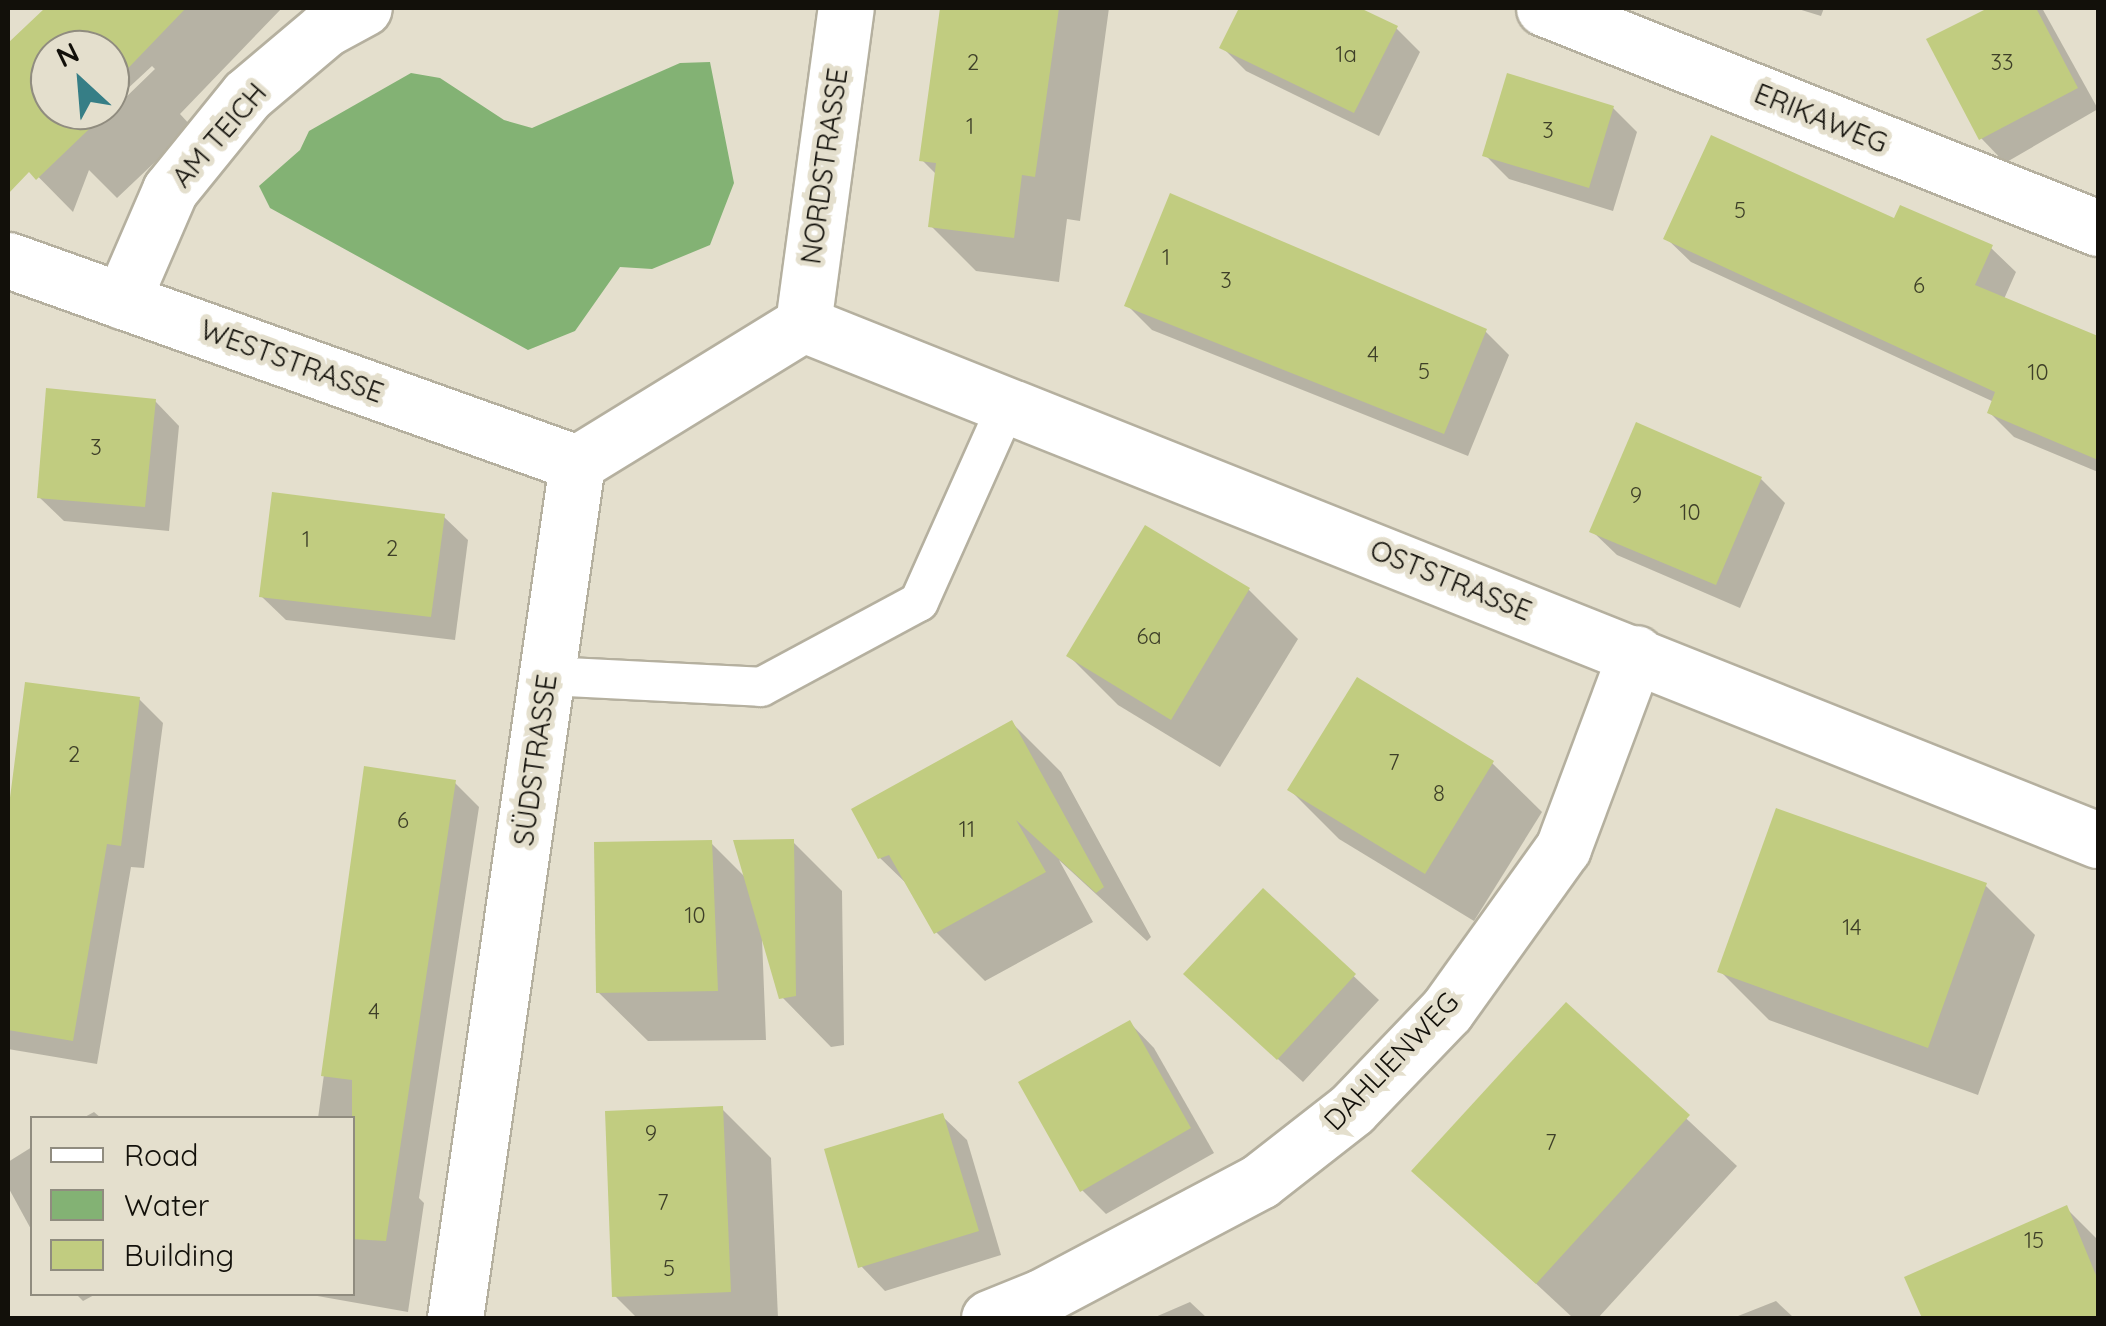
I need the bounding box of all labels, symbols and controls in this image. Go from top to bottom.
north arrow [30,30,130,130]
text: N [51,34,84,75]
house number: 1a [1335,42,1357,68]
house number: 2 [967,50,979,76]
house number: 33 [1990,50,2014,76]
street label: NORDSTRASSE [794,66,854,266]
street label: AM TEICH [165,76,273,194]
street label: ERIKAWEG [1750,76,1892,160]
house number: 1 [966,114,974,140]
house number: 3 [1542,118,1554,144]
house number: 5 [1734,198,1746,224]
house number: 1 [1162,245,1170,271]
house number: 3 [1220,268,1232,294]
house number: 6 [1913,273,1925,299]
street label: WESTSTRASSE [196,312,388,410]
house number: 4 [1367,342,1379,368]
house number: 5 [1418,359,1430,385]
house number: 10 [2027,360,2049,386]
house number: 3 [90,435,102,461]
house number: 9 [1630,483,1642,509]
house number: 10 [1679,500,1701,526]
house number: 1 [302,527,310,553]
street label: OSTSTRASSE [1365,532,1537,628]
house number: 2 [386,536,398,562]
house number: 6a [1136,624,1162,650]
street label: SÜDSTRASSE [506,672,564,848]
house number: 2 [68,742,80,768]
house number: 7 [1388,750,1400,776]
house number: 8 [1433,781,1445,807]
house number: 6 [397,808,409,834]
house number: 11 [959,817,975,843]
house number: 10 [684,903,706,929]
house number: 14 [1842,915,1862,941]
street label: DAHLIENWEG [1317,985,1465,1137]
house number: 4 [368,999,380,1025]
legend [30,1116,355,1296]
house number: 9 [645,1121,657,1147]
house number: 7 [1545,1130,1557,1156]
text: Road [124,1136,198,1174]
text: Water [124,1186,209,1224]
house number: 7 [657,1190,669,1216]
house number: 15 [2024,1228,2044,1254]
text: Building [124,1236,234,1274]
house number: 5 [663,1256,675,1282]

